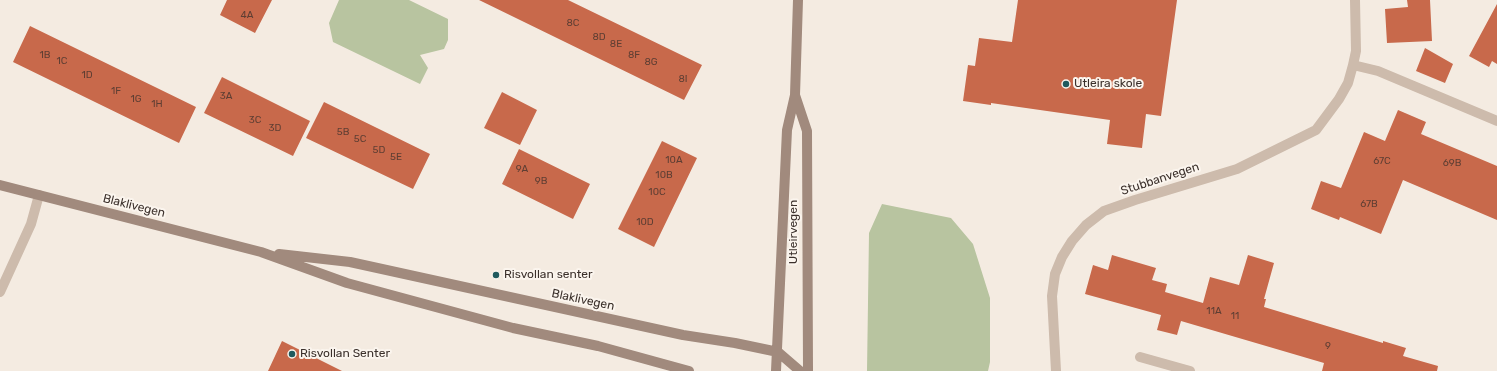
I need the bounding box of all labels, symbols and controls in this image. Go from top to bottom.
house number: 4A [241,9,253,21]
house number: 8C [566,17,580,29]
house number: 8D [592,31,606,43]
house number: 8E [610,38,622,50]
house number: 1B [40,49,50,61]
house number: 8F [628,49,640,61]
house number: 1C [57,55,67,67]
house number: 8G [644,56,658,68]
house number: 1D [81,69,93,81]
house number: 8I [678,73,688,85]
place label: Utleira skole [1074,77,1142,91]
marker: Utleira skole [1061,79,1071,89]
house number: 1F [111,85,121,97]
house number: 3A [220,90,232,102]
house number: 1G [130,93,142,105]
house number: 1H [151,98,163,110]
house number: 3C [249,114,261,126]
house number: 3D [269,122,281,134]
house number: 5B [337,126,349,138]
house number: 5C [354,133,366,145]
house number: 5D [373,144,385,156]
house number: 5E [390,151,402,163]
house number: 10A [665,154,683,166]
house number: 67C [1373,155,1391,167]
house number: 69B [1443,157,1461,169]
street label: Stubbanvegen [1119,160,1201,198]
house number: 9A [516,163,528,175]
house number: 10B [655,169,673,181]
house number: 9B [535,175,547,187]
house number: 10C [648,186,666,198]
street label: Blaklivegen [101,191,167,221]
house number: 67B [1360,198,1378,210]
street label: Utleirvegen [787,200,801,264]
house number: 10D [636,216,654,228]
place label: Risvollan senter [504,268,593,282]
marker: Risvollan senter [491,270,501,280]
street label: Blaklivegen [550,286,616,314]
house number: 11A [1206,305,1222,317]
house number: 11 [1231,310,1239,322]
house number: 9 [1325,340,1331,352]
place label: Risvollan Senter [300,347,390,361]
marker: Risvollan Senter [287,349,297,359]

